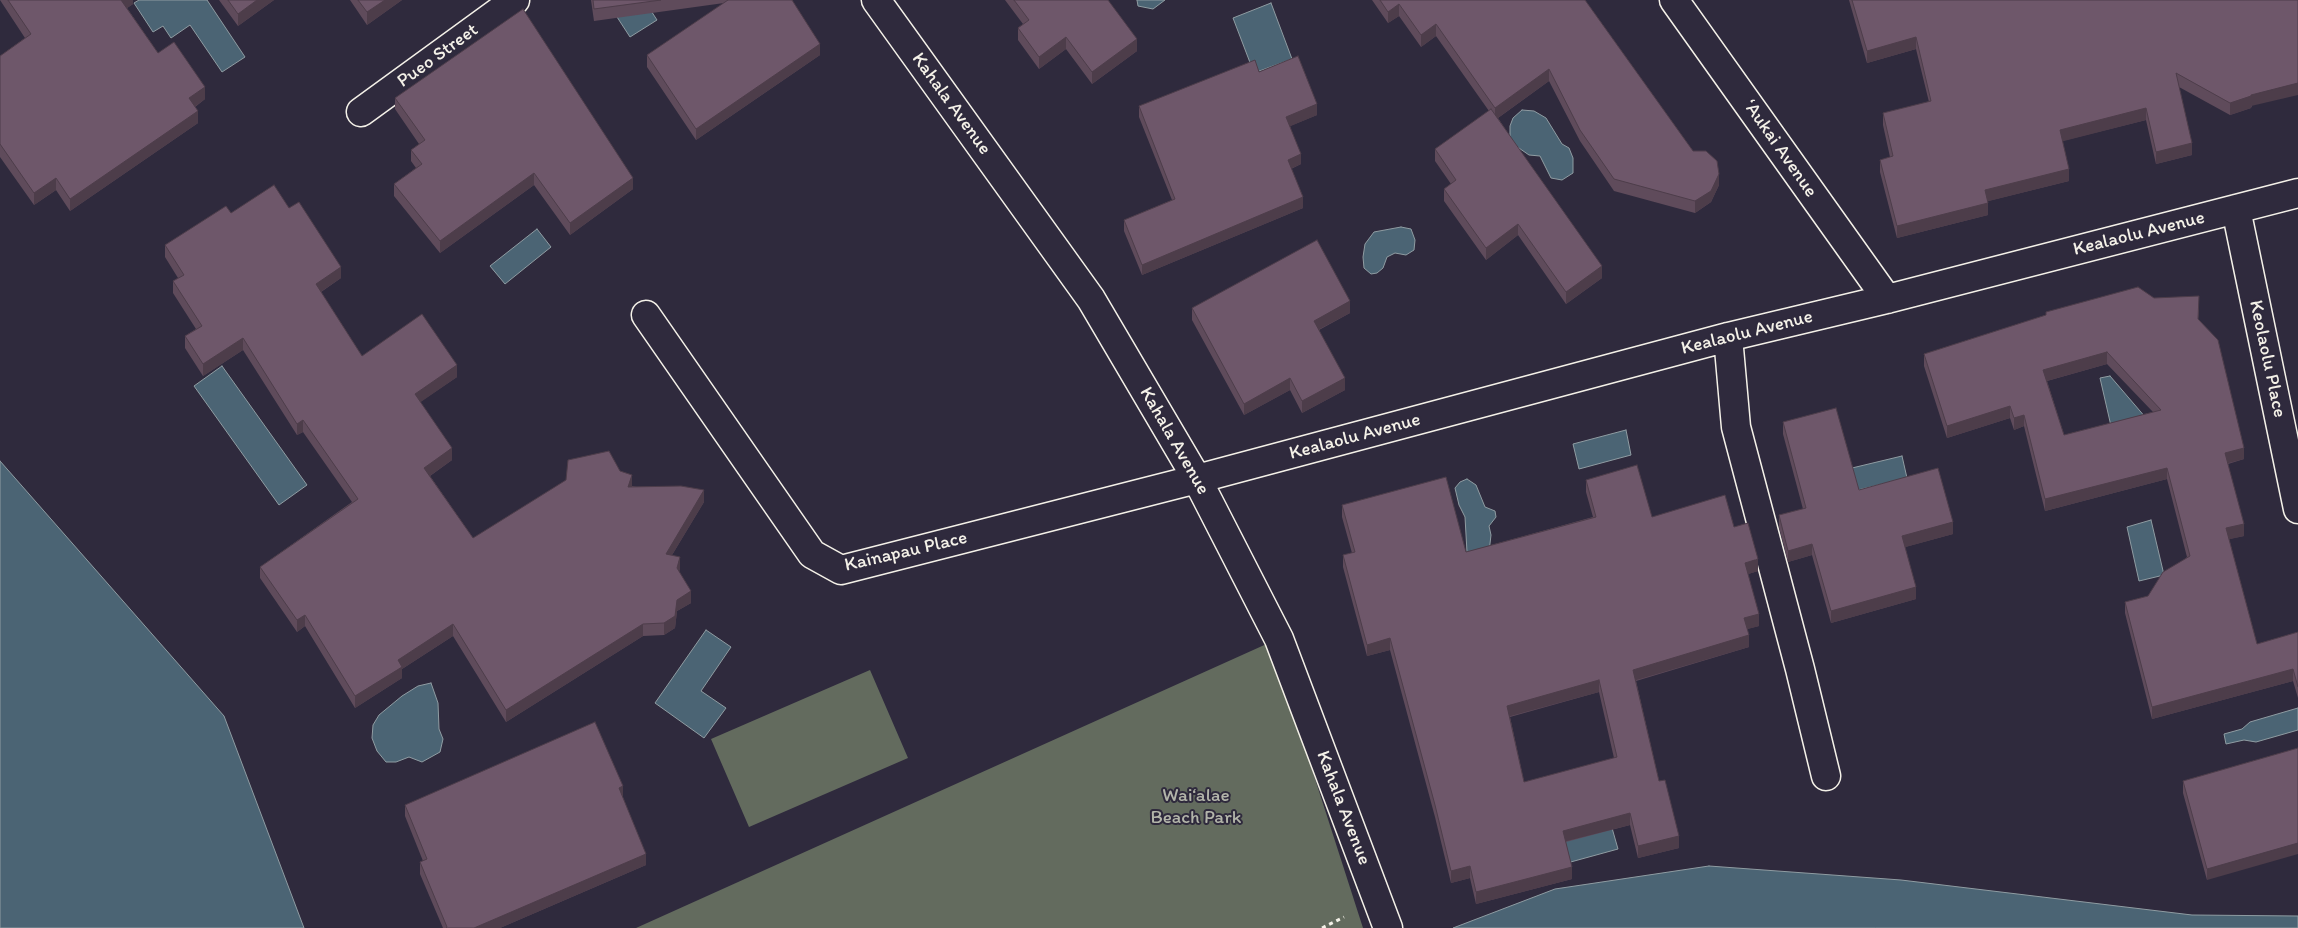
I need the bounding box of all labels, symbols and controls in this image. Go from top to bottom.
street label: Pueo Street [393,19,483,93]
street label: Kahala Avenue [906,49,996,159]
street label: ʻAukai Avenue [1738,96,1822,202]
street label: Kealaolu Avenue [2071,207,2207,261]
street label: Keolaolu Place [2243,298,2291,420]
street label: Kealaolu Avenue [1679,306,1815,360]
street label: Kahala Avenue [1134,383,1214,499]
street label: Kealaolu Avenue [1287,409,1423,465]
street label: Kainapau Place [842,527,970,577]
street label: Kahala Avenue [1311,748,1375,868]
park label: Waiʻalae Beach Park [1151,785,1241,829]

